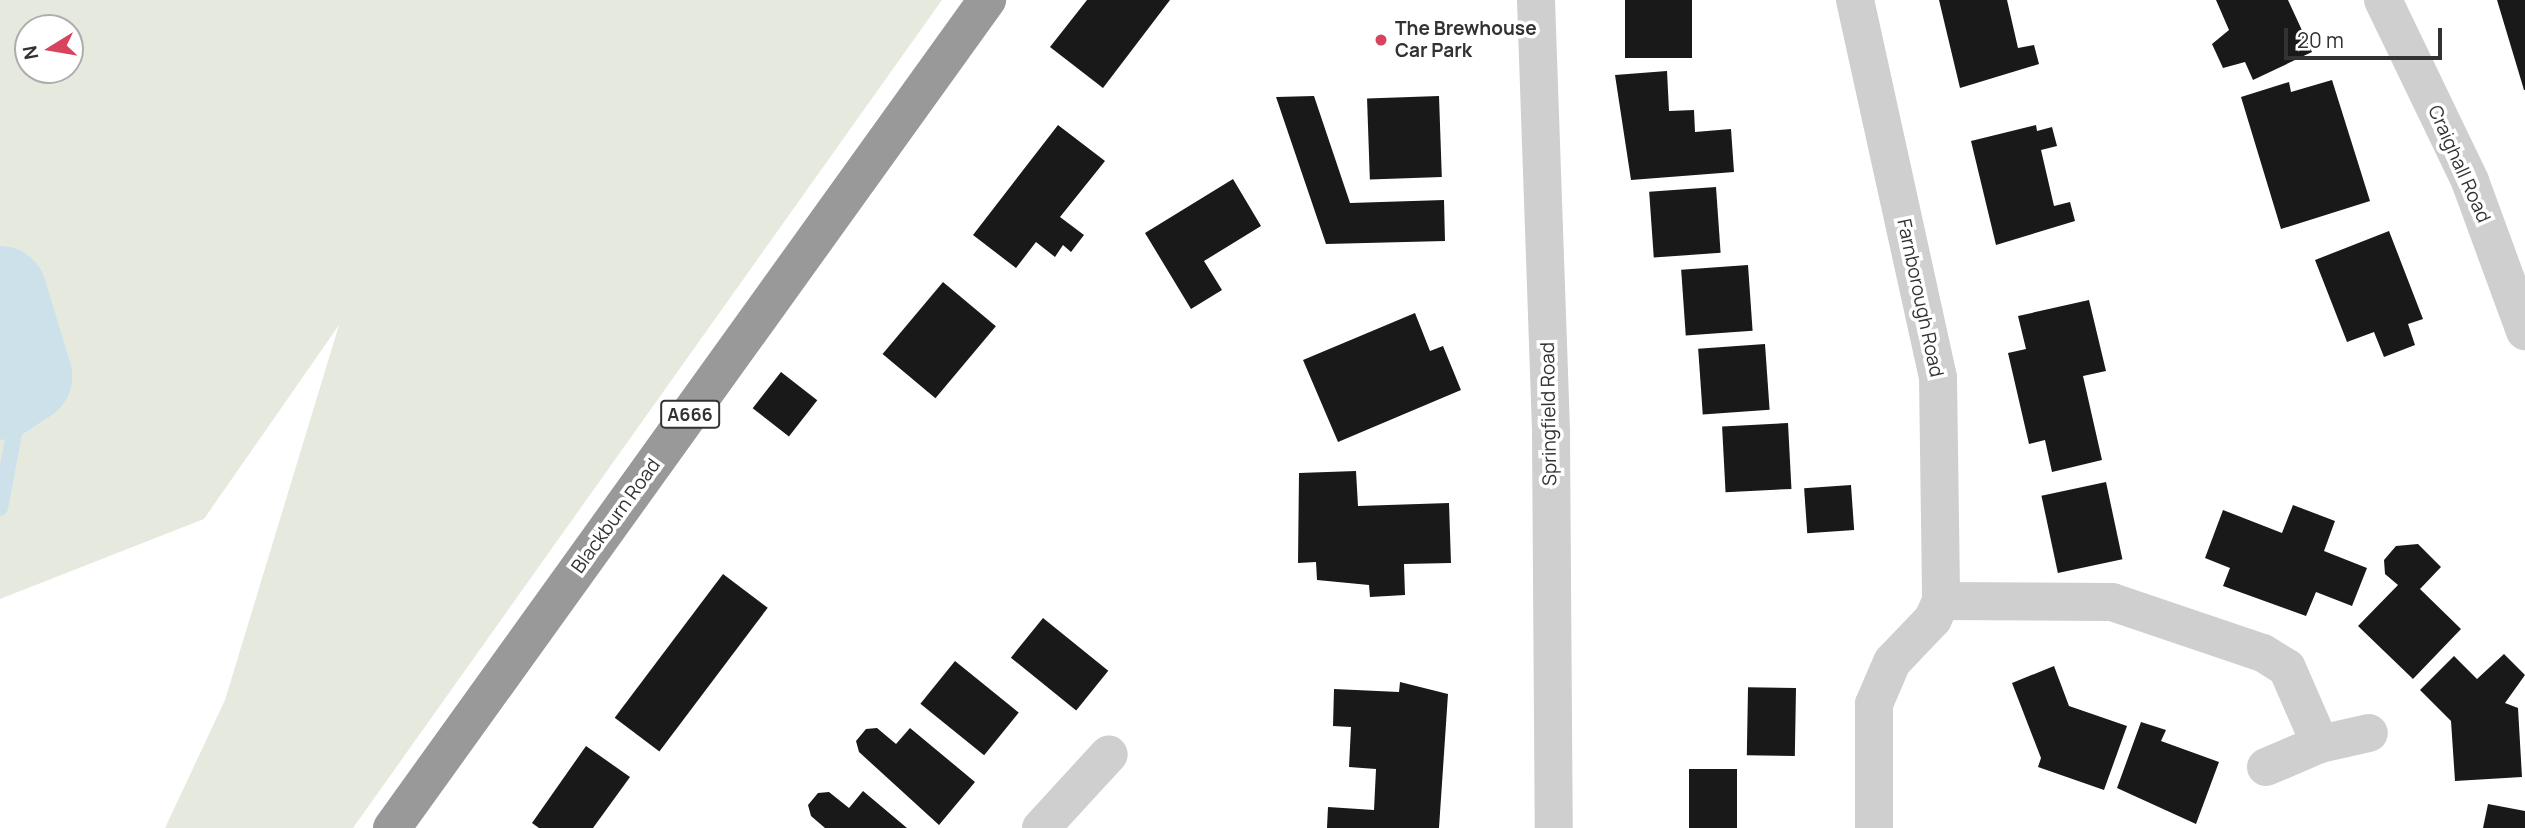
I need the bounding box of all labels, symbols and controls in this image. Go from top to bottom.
north arrow [14,14,84,84]
scale bar [2287,14,2444,58]
place label: The Brewhouse Car Park [1395,18,1537,62]
text: 20 m [2297,26,2344,54]
marker: The Brewhouse Car Park [1373,32,1389,48]
text: N [16,43,44,62]
street label: Craighall Road [2423,102,2495,226]
street label: Farnborough Road [1892,217,1948,379]
street label: Springfield Road [1536,342,1562,486]
road number: A666 [658,400,722,428]
street label: Blackburn Road [567,454,665,578]

